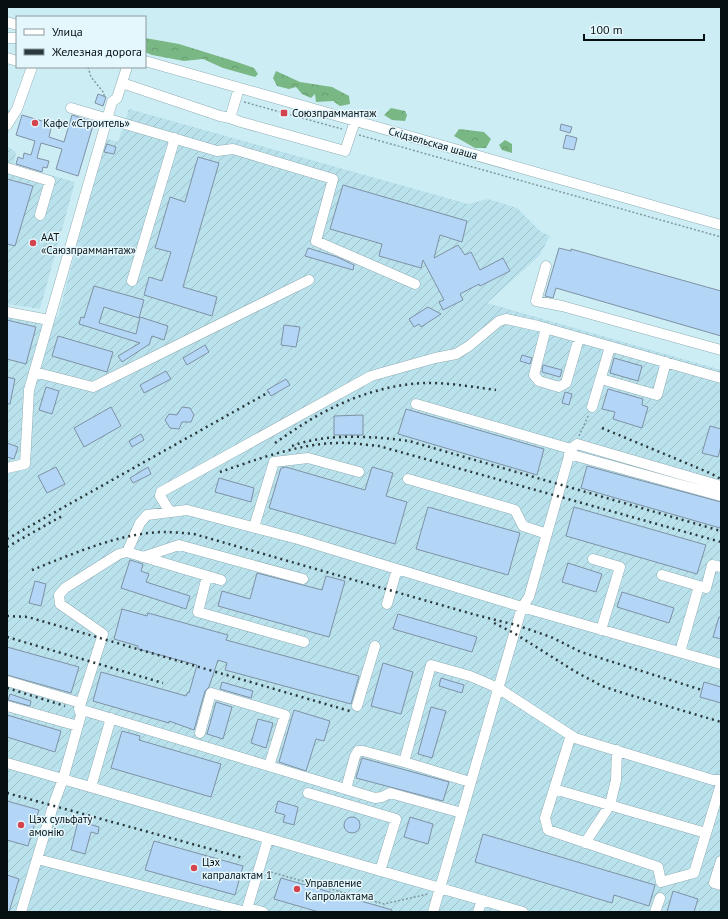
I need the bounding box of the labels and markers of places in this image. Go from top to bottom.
place label: Союзпраммантаж [292,106,377,120]
marker: Союзпраммантаж [279,108,289,118]
place label: Кафе «Строитель» [43,116,130,130]
marker: Кафе «Строитель» [30,118,40,128]
place label: ААТ «Саюзпраммантаж» [41,230,136,257]
marker: ААТ «Саюзпраммантаж» [28,238,38,248]
place label: Цэх сульфату амонію [29,812,93,839]
marker: Цэх сульфату амонію [16,820,26,830]
place label: Цэх капралактам 1 [202,855,272,882]
marker: Цэх капралактам 1 [189,863,199,873]
place label: Управление Капролактама [305,876,373,903]
marker: Управление Капролактама [292,884,302,894]

